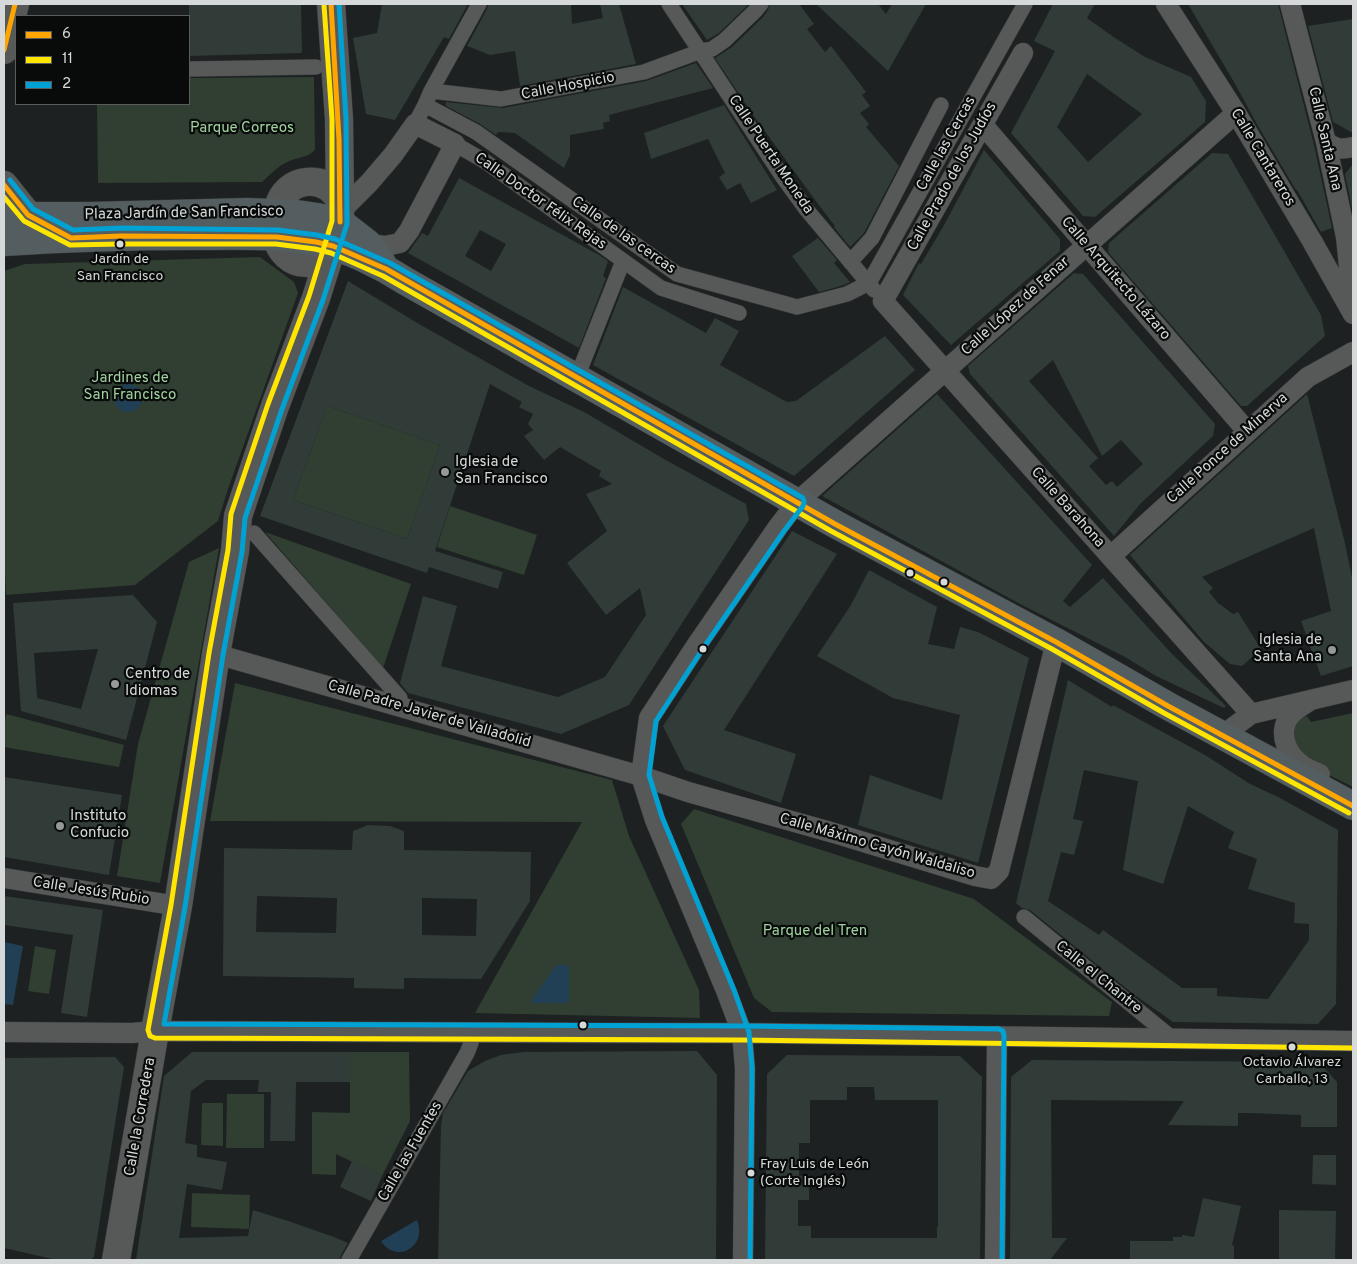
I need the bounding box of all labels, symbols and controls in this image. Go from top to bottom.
legend [15,15,190,105]
text: 6 [62,25,71,44]
text: 11 [62,50,73,69]
street label: Calle Hospicio [520,69,616,105]
text: 2 [62,75,71,94]
street label: Calle Santa Ana [1303,85,1345,193]
street label: Calle Puerta Moneda [724,92,816,218]
street label: Calle las Cercas [914,94,980,194]
street label: Calle Prado de los Judíos [905,99,1001,255]
street label: Calle Cantareros [1226,106,1298,210]
park label: Parque Correos [190,120,294,138]
street label: Calle Doctor Félix Rejas [471,150,609,254]
street label: Calle de las cercas [567,193,679,279]
street label: Plaza Jardín de San Francisco [84,203,284,225]
street label: Calle Arquitecto Lázaro [1056,214,1174,344]
marker: Jardín de San Francisco [115,239,125,249]
place label: Jardín de San Francisco [77,252,163,284]
street label: Calle López de Fenar [958,254,1074,360]
park label: Jardines de San Francisco [84,370,176,405]
street label: Calle Ponce de Minerva [1164,390,1292,508]
place label: Iglesia de San Francisco [455,454,548,489]
street label: Calle Barahona [1026,464,1108,552]
marker: Iglesia de San Francisco [439,466,451,478]
unlabelled marker [905,568,915,578]
unlabelled marker [939,577,949,587]
place label: Iglesia de Santa Ana [1253,632,1322,667]
unlabelled marker [698,644,708,654]
marker: Iglesia de Santa Ana [1326,644,1338,656]
place label: Centro de Idiomas [125,666,190,701]
street label: Calle Padre Javier de Valladolid [325,677,533,753]
marker: Centro de Idiomas [109,678,121,690]
place label: Instituto Confucio [70,808,129,843]
street label: Calle Máximo Cayón Waldaliso [777,810,977,884]
marker: Instituto Confucio [54,820,66,832]
street label: Calle Jesús Rubio [31,874,151,910]
park label: Parque del Tren [763,923,867,941]
street label: Calle el Chantre [1051,938,1145,1018]
unlabelled marker [578,1020,588,1030]
marker: Octavio Álvarez Carballo, 13 [1287,1042,1297,1052]
place label: Octavio Álvarez Carballo, 13 [1243,1055,1341,1088]
street label: Calle la Corredera [122,1056,160,1178]
street label: Calle las Fuentes [375,1099,447,1205]
place label: Fray Luis de León (Corte Inglés) [760,1157,869,1190]
marker: Fray Luis de León (Corte Inglés) [746,1168,756,1178]

